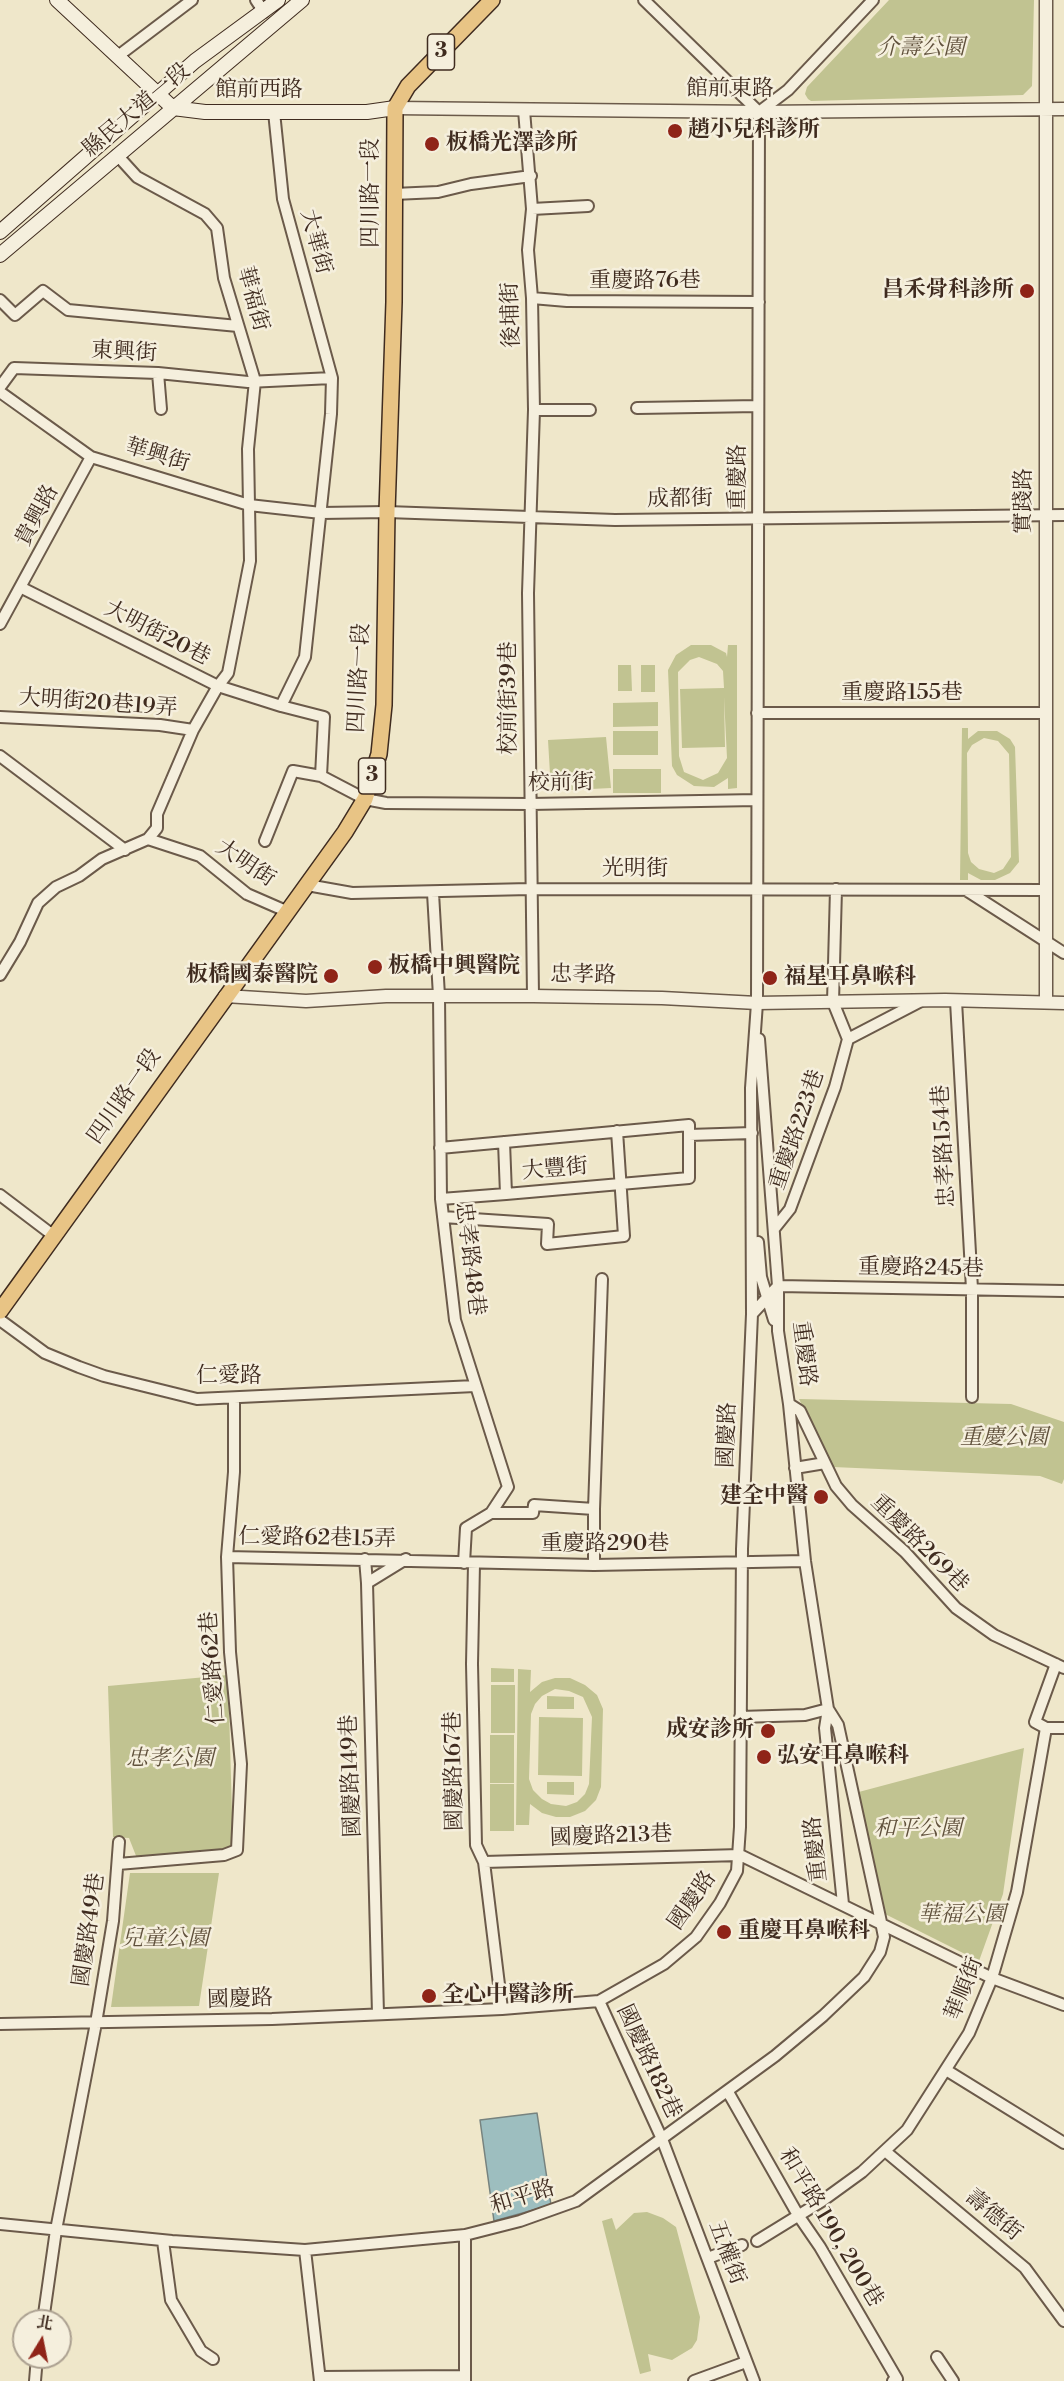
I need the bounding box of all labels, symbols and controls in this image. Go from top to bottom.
road number: 3 [428,34,454,70]
park label: 介壽公園 [877,36,965,62]
street label: 縣民大道一段 [78,58,196,164]
street label: 館前東路 [686,77,774,103]
street label: 館前西路 [215,78,303,104]
place label: 趙小兒科診所 [688,118,820,144]
marker: 趙小兒科診所 [666,122,684,140]
place label: 板橋光澤診所 [446,131,578,157]
marker: 板橋光澤診所 [423,135,441,153]
street label: 四川路一段 [359,138,385,248]
street label: 大華街 [294,207,336,277]
street label: 華福街 [231,264,273,334]
street label: 重慶路76巷 [589,269,701,295]
place label: 昌禾骨科診所 [882,278,1014,304]
street label: 後埔街 [498,282,526,348]
marker: 昌禾骨科診所 [1018,282,1036,300]
street label: 東興街 [90,338,158,368]
street label: 華興街 [122,434,192,478]
street label: 重慶路 [726,444,752,510]
street label: 實踐路 [1012,468,1038,534]
street label: 貴興路 [11,481,65,551]
street label: 成都街 [647,486,713,514]
street label: 大明街20巷 [100,596,214,672]
street label: 四川路一段 [344,622,376,734]
street label: 校前街39巷 [497,641,523,755]
street label: 重慶路155巷 [841,681,963,707]
street label: 大明街20巷19弄 [18,685,178,723]
road number: 3 [358,758,386,794]
street label: 校前街 [528,770,594,798]
street label: 大明街 [210,835,280,893]
street label: 光明街 [602,857,668,883]
place label: 板橋中興醫院 [388,954,520,980]
marker: 板橋中興醫院 [366,958,384,976]
street label: 忠孝路 [550,962,616,990]
place label: 板橋國泰醫院 [186,963,318,989]
place label: 福星耳鼻喉科 [784,965,916,991]
marker: 板橋國泰醫院 [322,967,340,985]
marker: 福星耳鼻喉科 [761,969,779,987]
street label: 四川路一段 [83,1044,167,1150]
street label: 重慶路223巷 [765,1067,831,1193]
street label: 忠孝路154巷 [929,1084,961,1208]
street label: 大豐街 [521,1154,589,1186]
street label: 忠孝路48巷 [449,1201,489,1317]
street label: 重慶路245巷 [858,1255,984,1283]
street label: 重慶路 [786,1320,820,1388]
street label: 仁愛路 [196,1364,262,1390]
street label: 國慶路 [714,1402,742,1468]
park label: 重慶公園 [960,1426,1048,1452]
place label: 建全中醫 [720,1484,808,1510]
marker: 建全中醫 [812,1488,830,1506]
street label: 重慶路269巷 [865,1490,973,1598]
street label: 仁愛路62巷15弄 [238,1524,396,1554]
street label: 重慶路290巷 [541,1532,669,1558]
street label: 仁愛路62巷 [197,1610,231,1726]
street label: 國慶路167巷 [441,1711,469,1831]
street label: 國慶路149巷 [337,1714,367,1838]
place label: 成安診所 [666,1718,754,1744]
marker: 成安診所 [759,1722,777,1740]
place label: 弘安耳鼻喉科 [777,1744,909,1770]
park label: 忠孝公園 [126,1747,214,1773]
marker: 弘安耳鼻喉科 [755,1748,773,1766]
street label: 重慶路 [800,1815,834,1883]
park label: 和平公園 [874,1817,962,1843]
street label: 國慶路213巷 [549,1822,673,1852]
street label: 國慶路 [663,1866,723,1936]
street label: 國慶路49巷 [69,1872,111,1988]
park label: 華福公園 [918,1903,1006,1929]
place label: 重慶耳鼻喉科 [738,1919,870,1945]
marker: 重慶耳鼻喉科 [715,1923,733,1941]
park label: 兒童公園 [121,1927,209,1953]
street label: 華順街 [940,1953,990,2025]
place label: 全心中醫診所 [442,1983,574,2009]
street label: 國慶路 [207,1986,273,2014]
marker: 全心中醫診所 [420,1987,438,2005]
street label: 國慶路182巷 [610,2001,686,2123]
street label: 和平路 190, 200巷 [772,2144,888,2312]
street label: 和平路 [488,2176,558,2220]
street label: 壽德街 [959,2185,1027,2247]
street label: 五權街 [702,2217,750,2289]
north arrow [12,2309,72,2369]
text: 北 [35,2312,54,2334]

